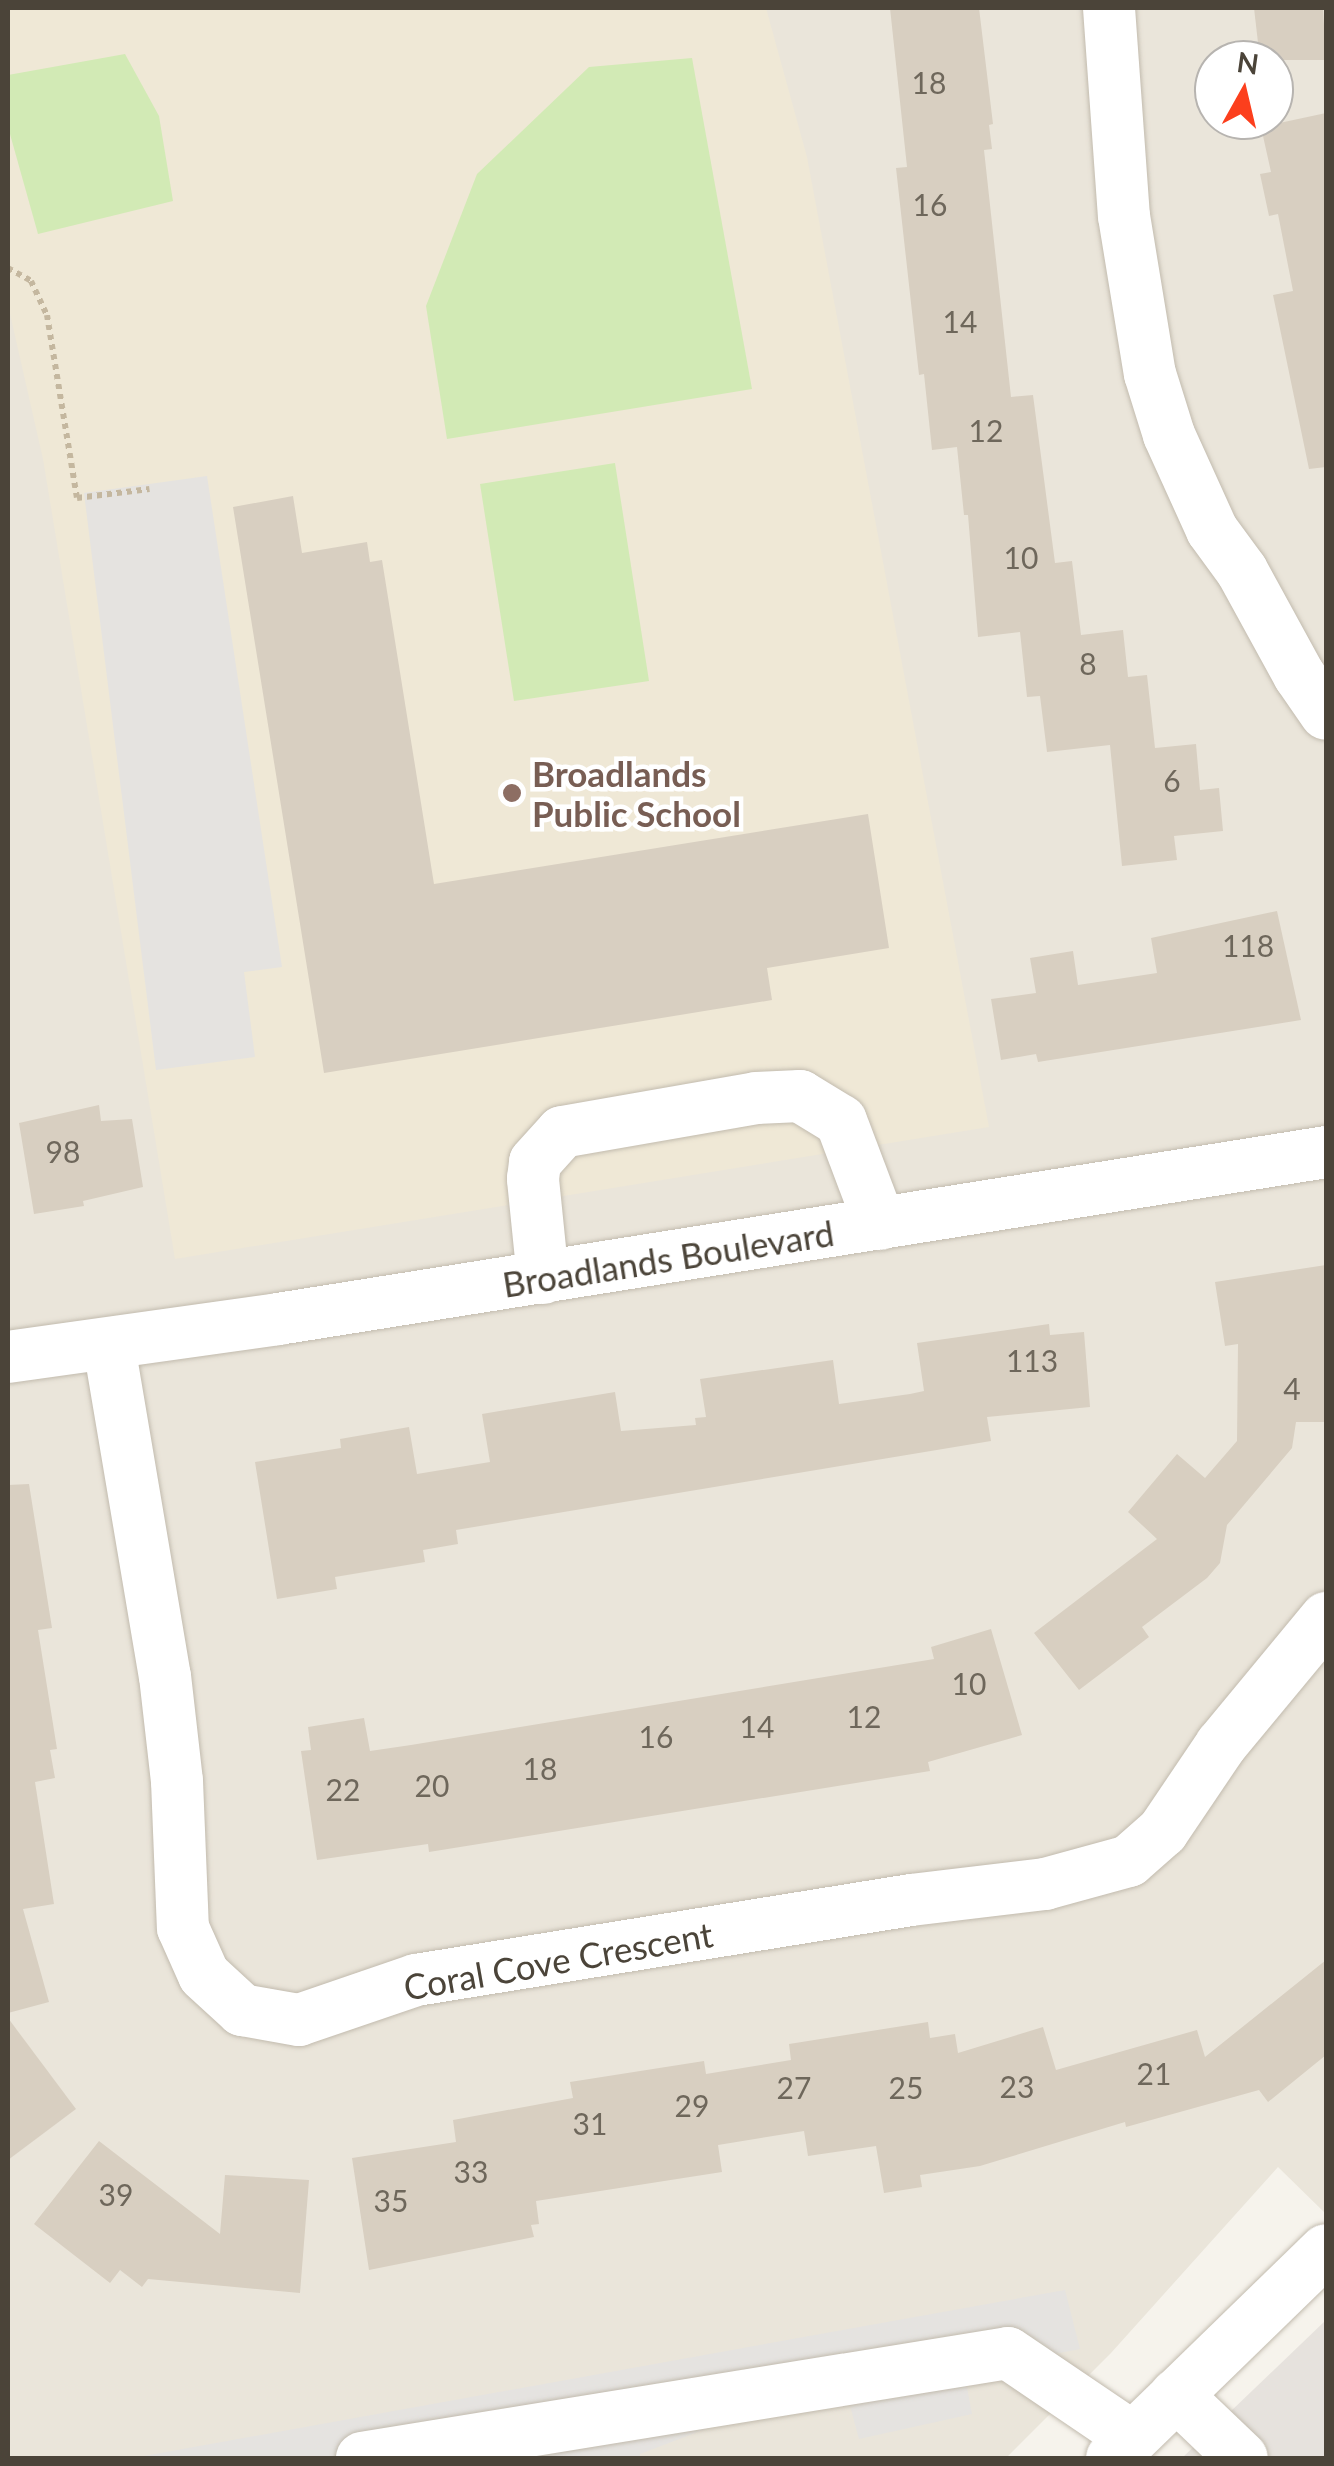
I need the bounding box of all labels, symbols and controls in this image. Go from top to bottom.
north arrow [1194,40,1294,140]
text: N [1235,44,1261,81]
house number: 18 [912,64,946,100]
house number: 16 [913,186,947,222]
house number: 14 [943,303,977,339]
house number: 12 [969,412,1003,448]
house number: 10 [1004,539,1038,575]
house number: 8 [1079,645,1097,681]
place label: Broadlands Public School [532,752,741,834]
house number: 6 [1163,762,1181,798]
marker: Broadlands Public School [501,782,523,804]
house number: 118 [1222,927,1274,963]
house number: 98 [46,1133,80,1169]
street label: Broadlands Boulevard [499,1211,837,1305]
house number: 113 [1006,1342,1058,1378]
house number: 4 [1283,1370,1301,1406]
house number: 10 [952,1665,986,1701]
house number: 12 [847,1698,881,1734]
house number: 14 [740,1708,774,1744]
house number: 16 [639,1718,673,1754]
house number: 18 [523,1750,557,1786]
house number: 20 [415,1767,449,1803]
house number: 22 [326,1771,360,1807]
street label: Coral Cove Crescent [400,1912,716,2008]
house number: 21 [1137,2055,1171,2091]
house number: 23 [1000,2068,1034,2104]
house number: 27 [777,2069,811,2105]
house number: 25 [889,2069,923,2105]
house number: 29 [675,2087,709,2123]
house number: 31 [573,2105,607,2141]
house number: 33 [454,2153,488,2189]
house number: 39 [99,2176,133,2212]
house number: 35 [374,2182,408,2218]

